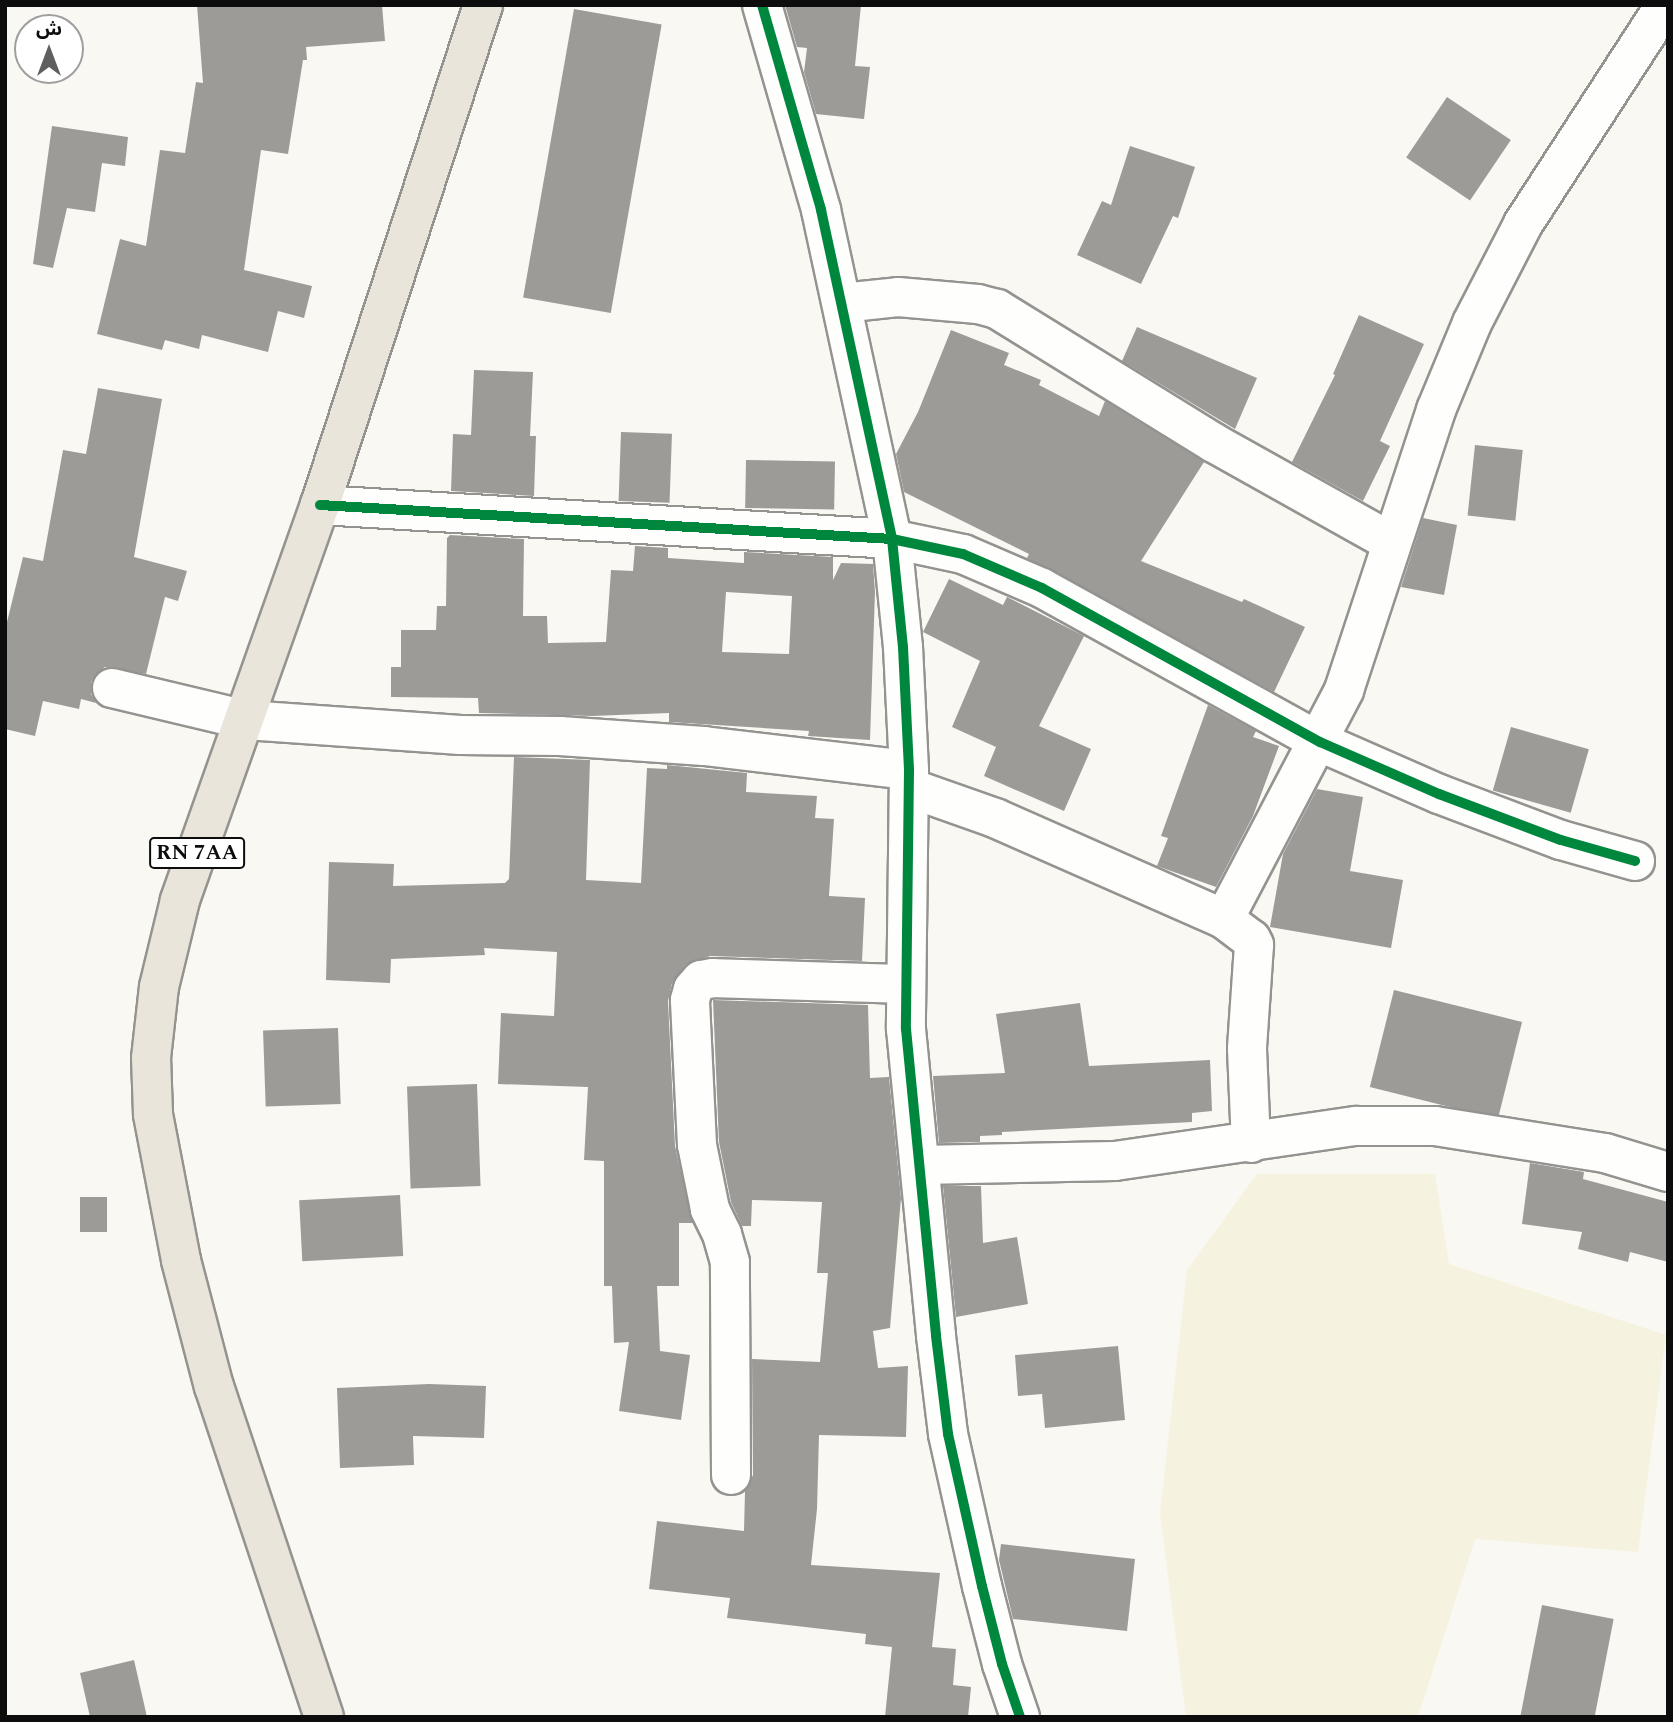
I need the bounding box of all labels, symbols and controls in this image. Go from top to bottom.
north arrow [14,14,84,84]
text: ش [36,15,62,44]
road number: RN 7AA [148,836,246,870]

